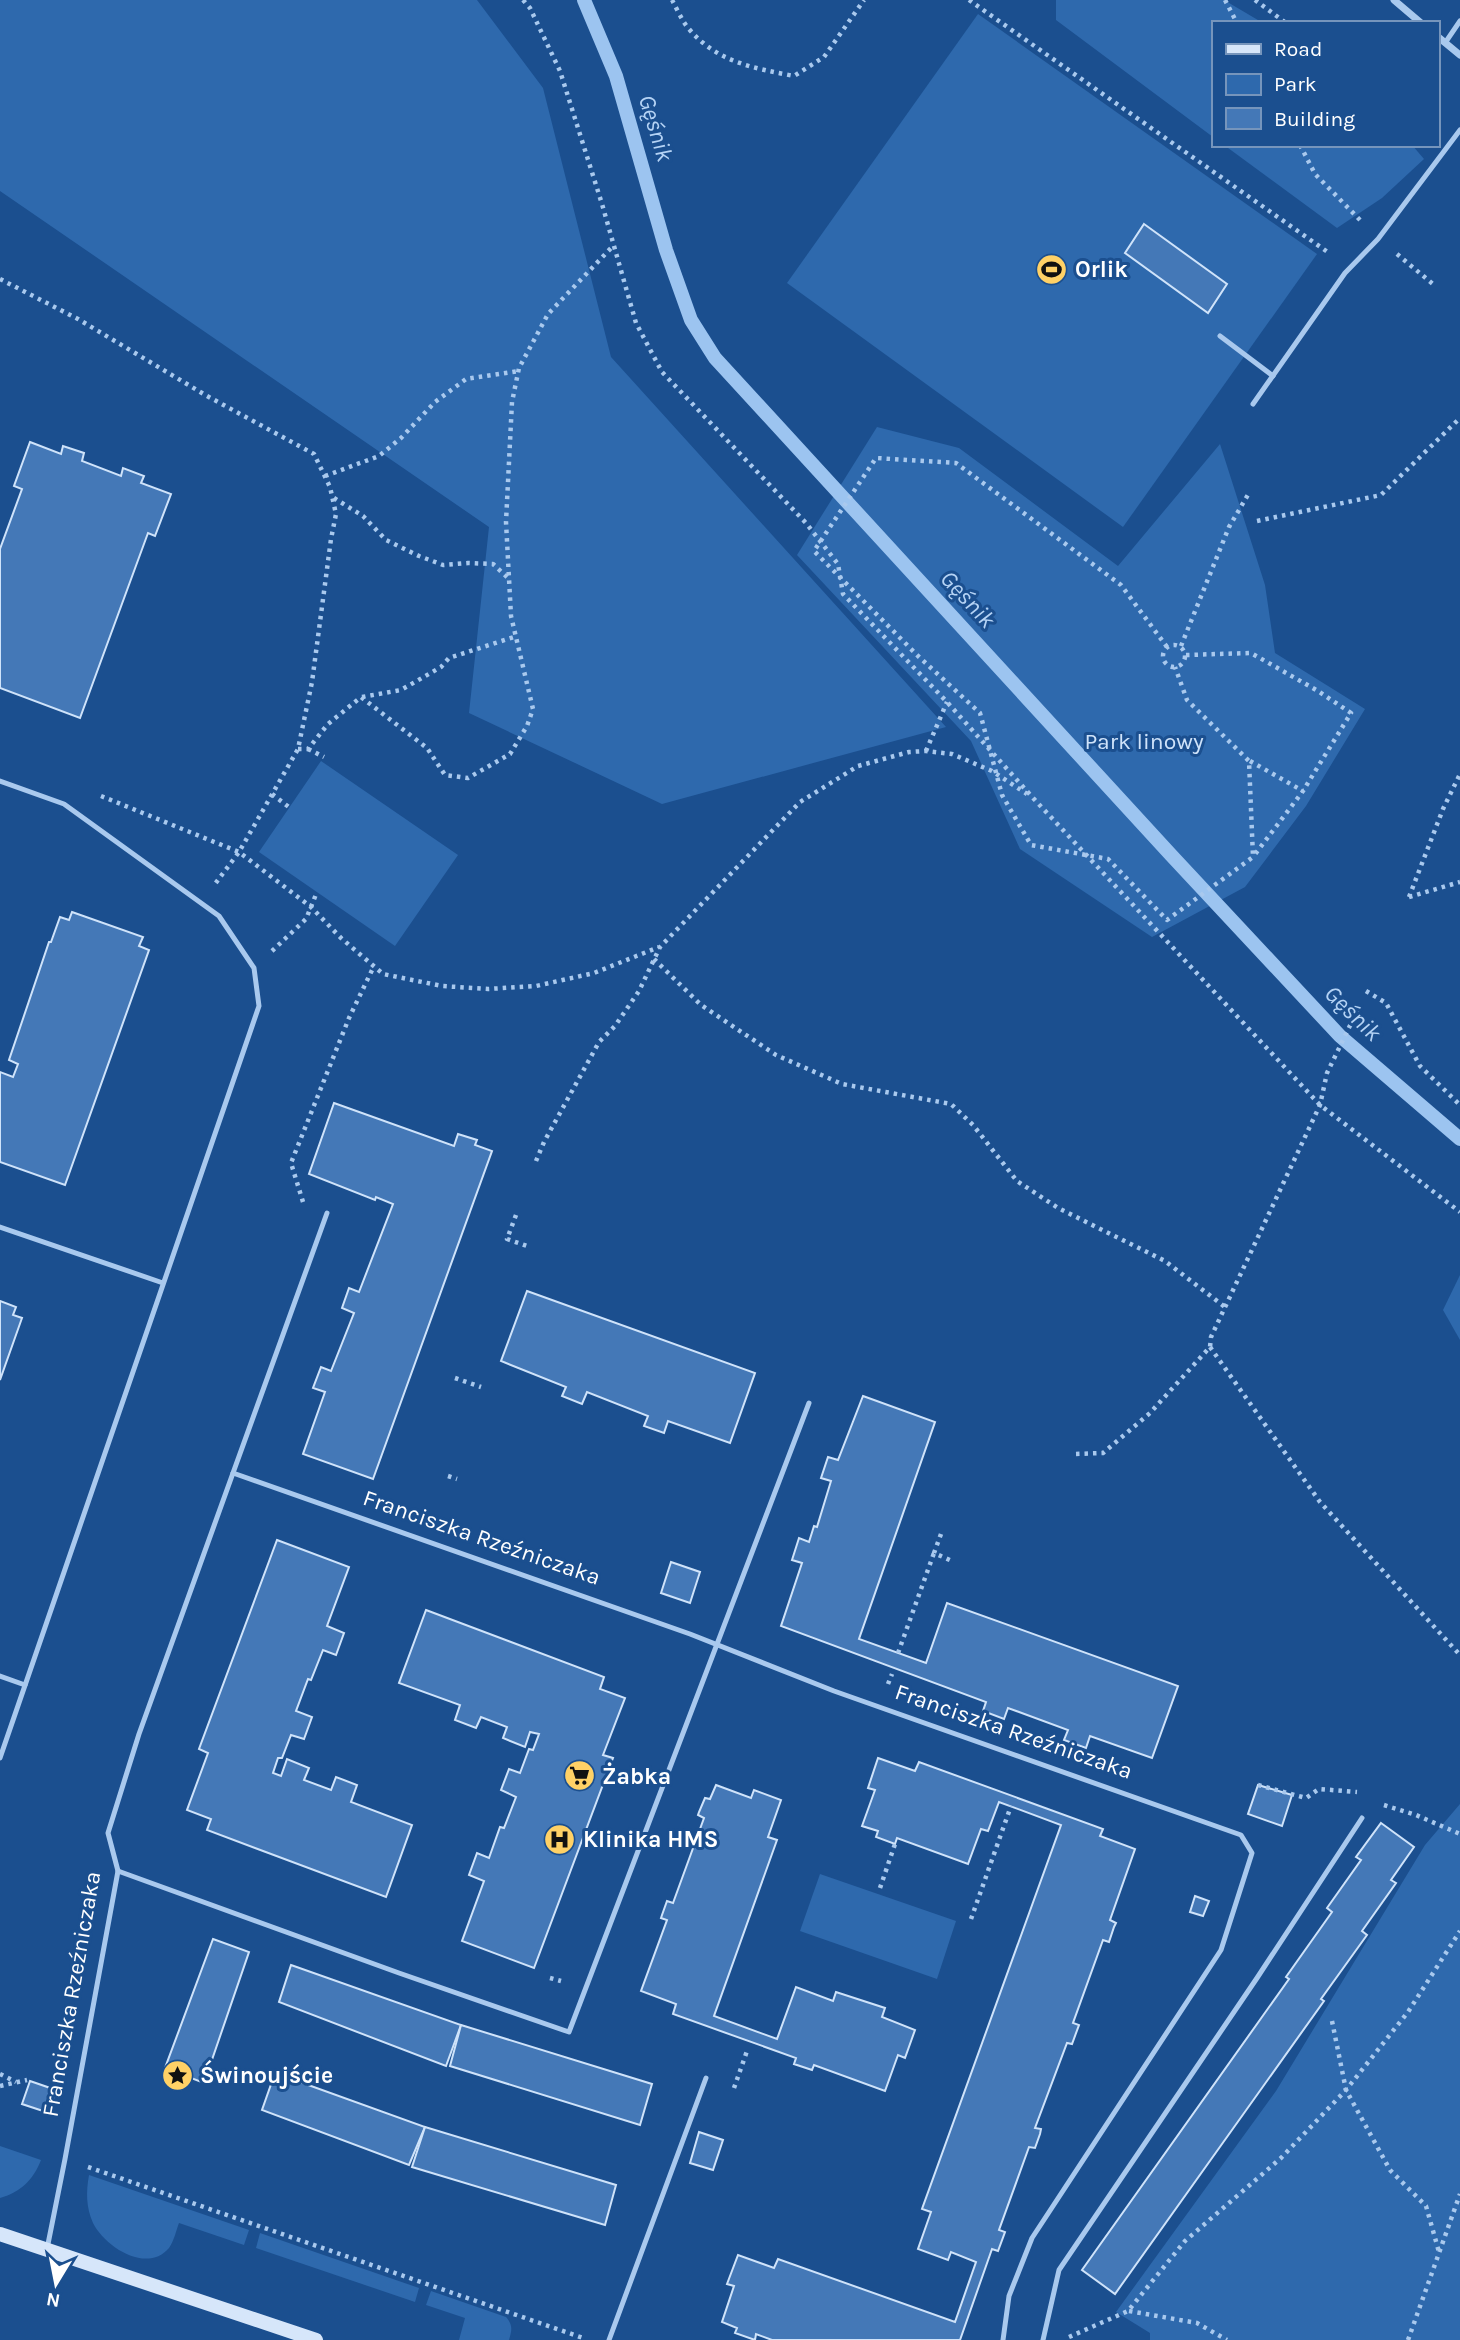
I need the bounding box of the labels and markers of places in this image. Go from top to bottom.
sports icon: Orlik [1035,252,1069,286]
place label: Orlik [1075,256,1128,283]
supermarket icon: Żabka [562,1759,596,1793]
place label: Żabka [602,1762,671,1790]
hospital icon: Klinika HMS [543,1822,577,1856]
place label: Klinika HMS [583,1826,718,1853]
place icon: Świnoujście [160,2058,194,2092]
place label: Świnoujście [200,2060,333,2089]

